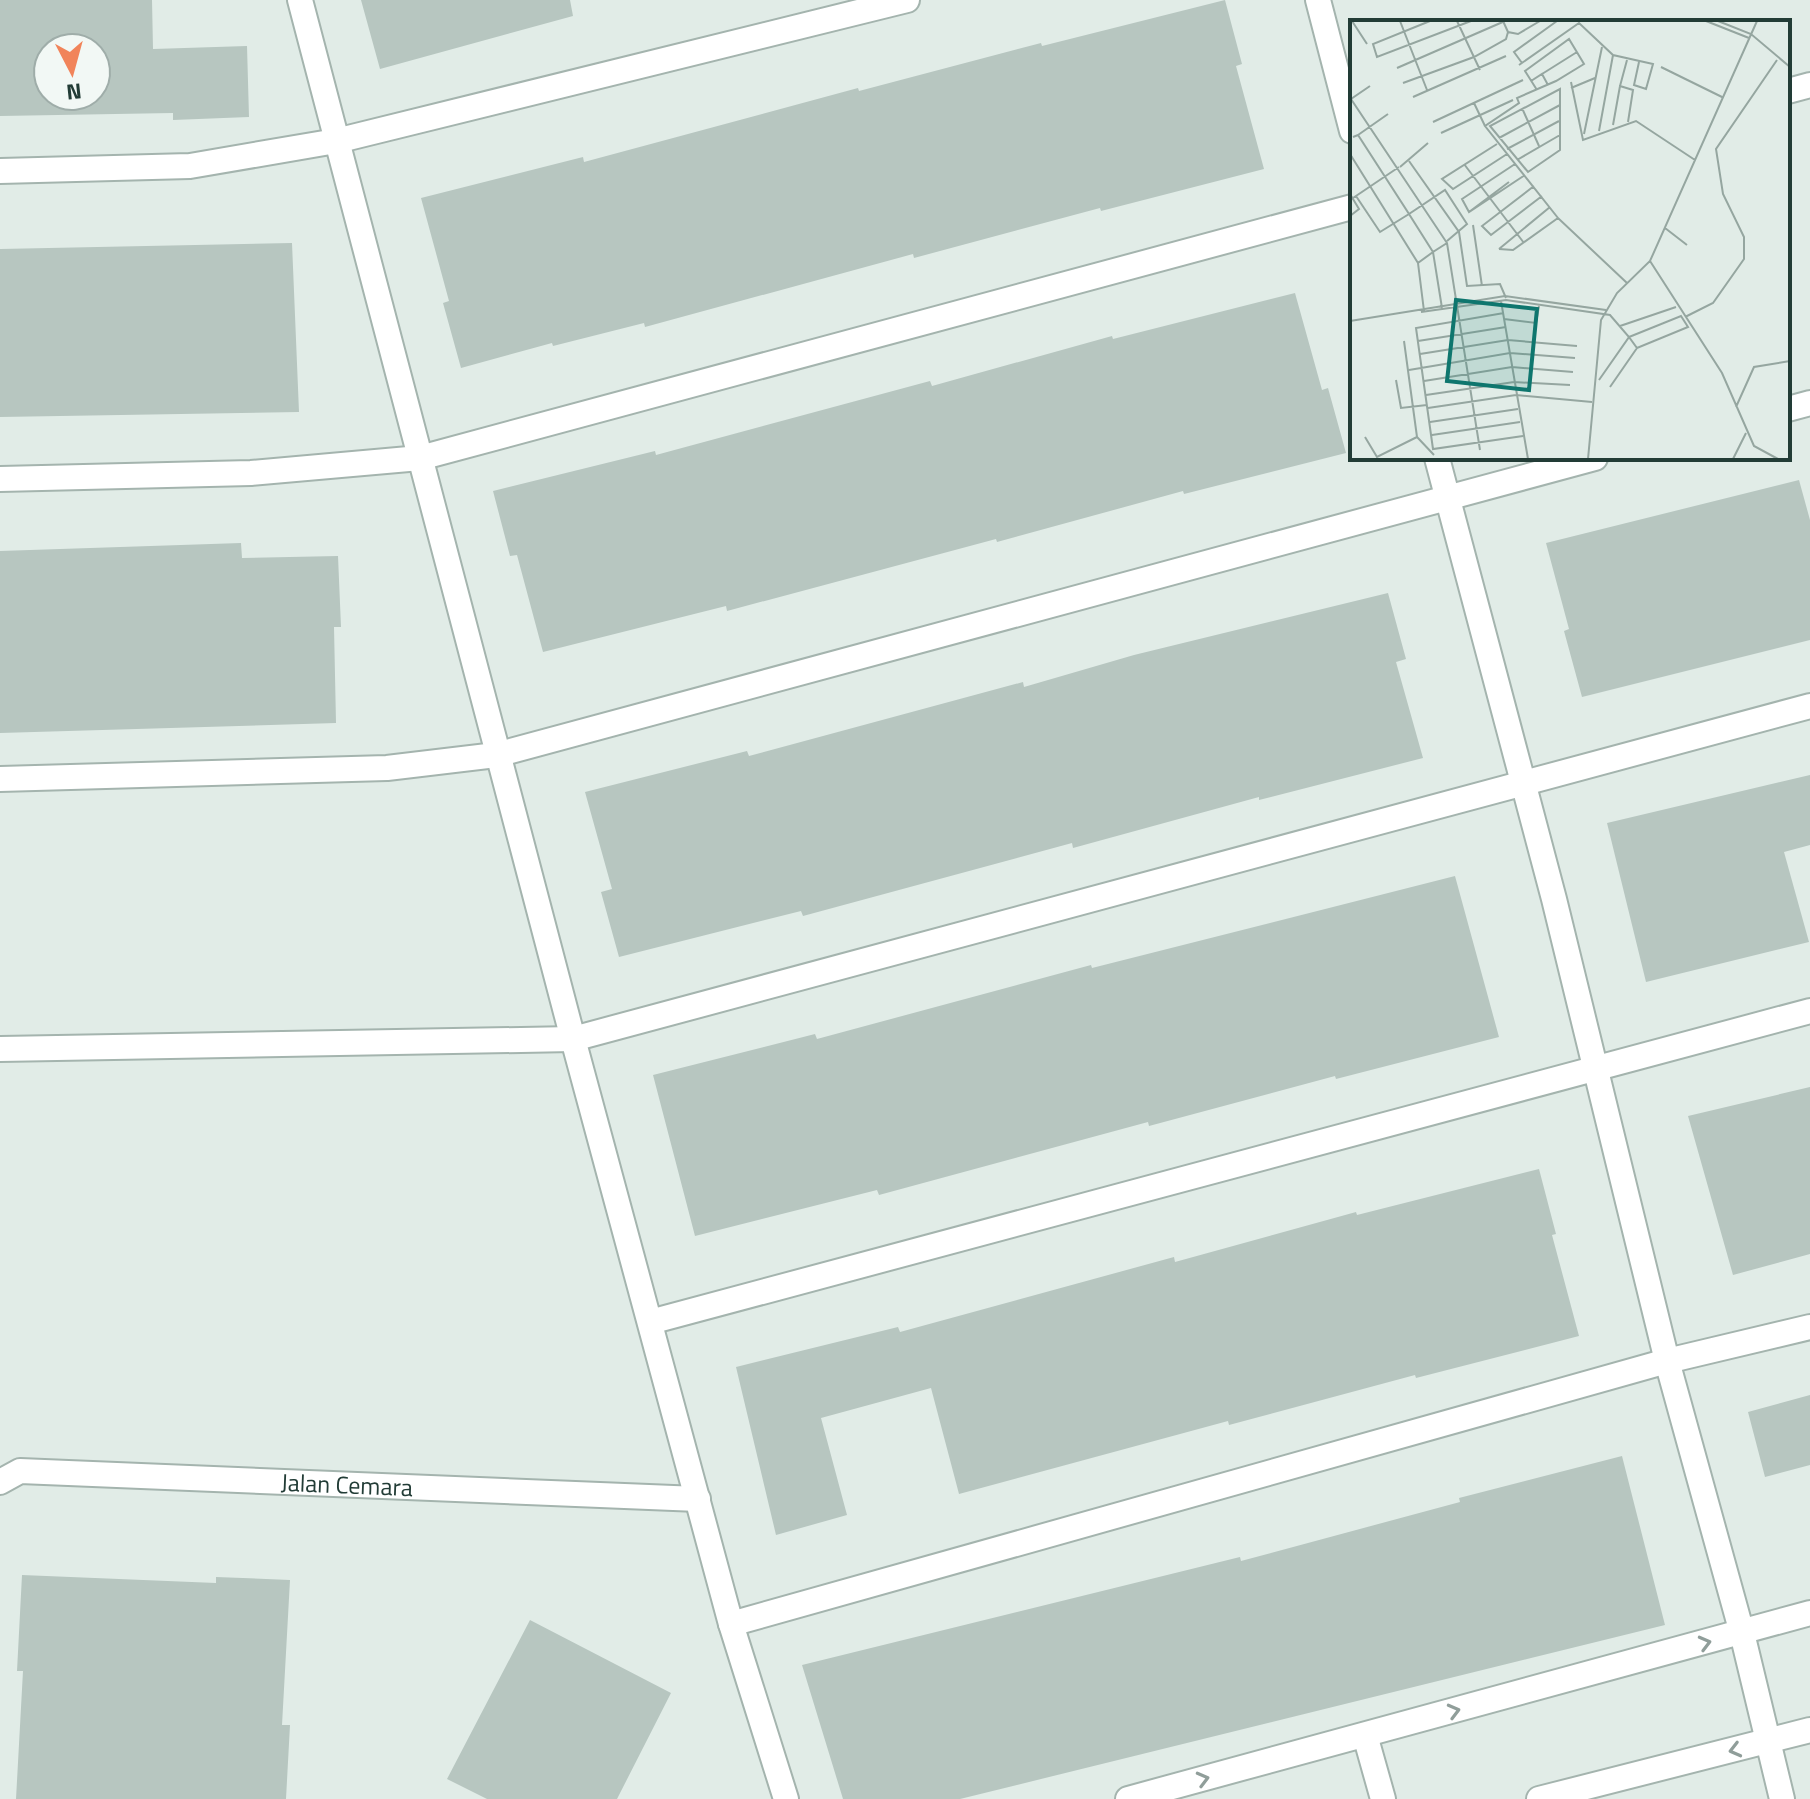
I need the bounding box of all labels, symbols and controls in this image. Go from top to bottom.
inset map [1350,20,1790,460]
north arrow [32,32,112,112]
text: N [65,74,83,110]
street label: Jalan Cemara [280,1464,414,1505]
one-way arrow [1698,1636,1712,1653]
one-way arrow [1447,1703,1461,1720]
one-way arrow [1728,1741,1742,1758]
one-way arrow [1196,1771,1210,1788]

